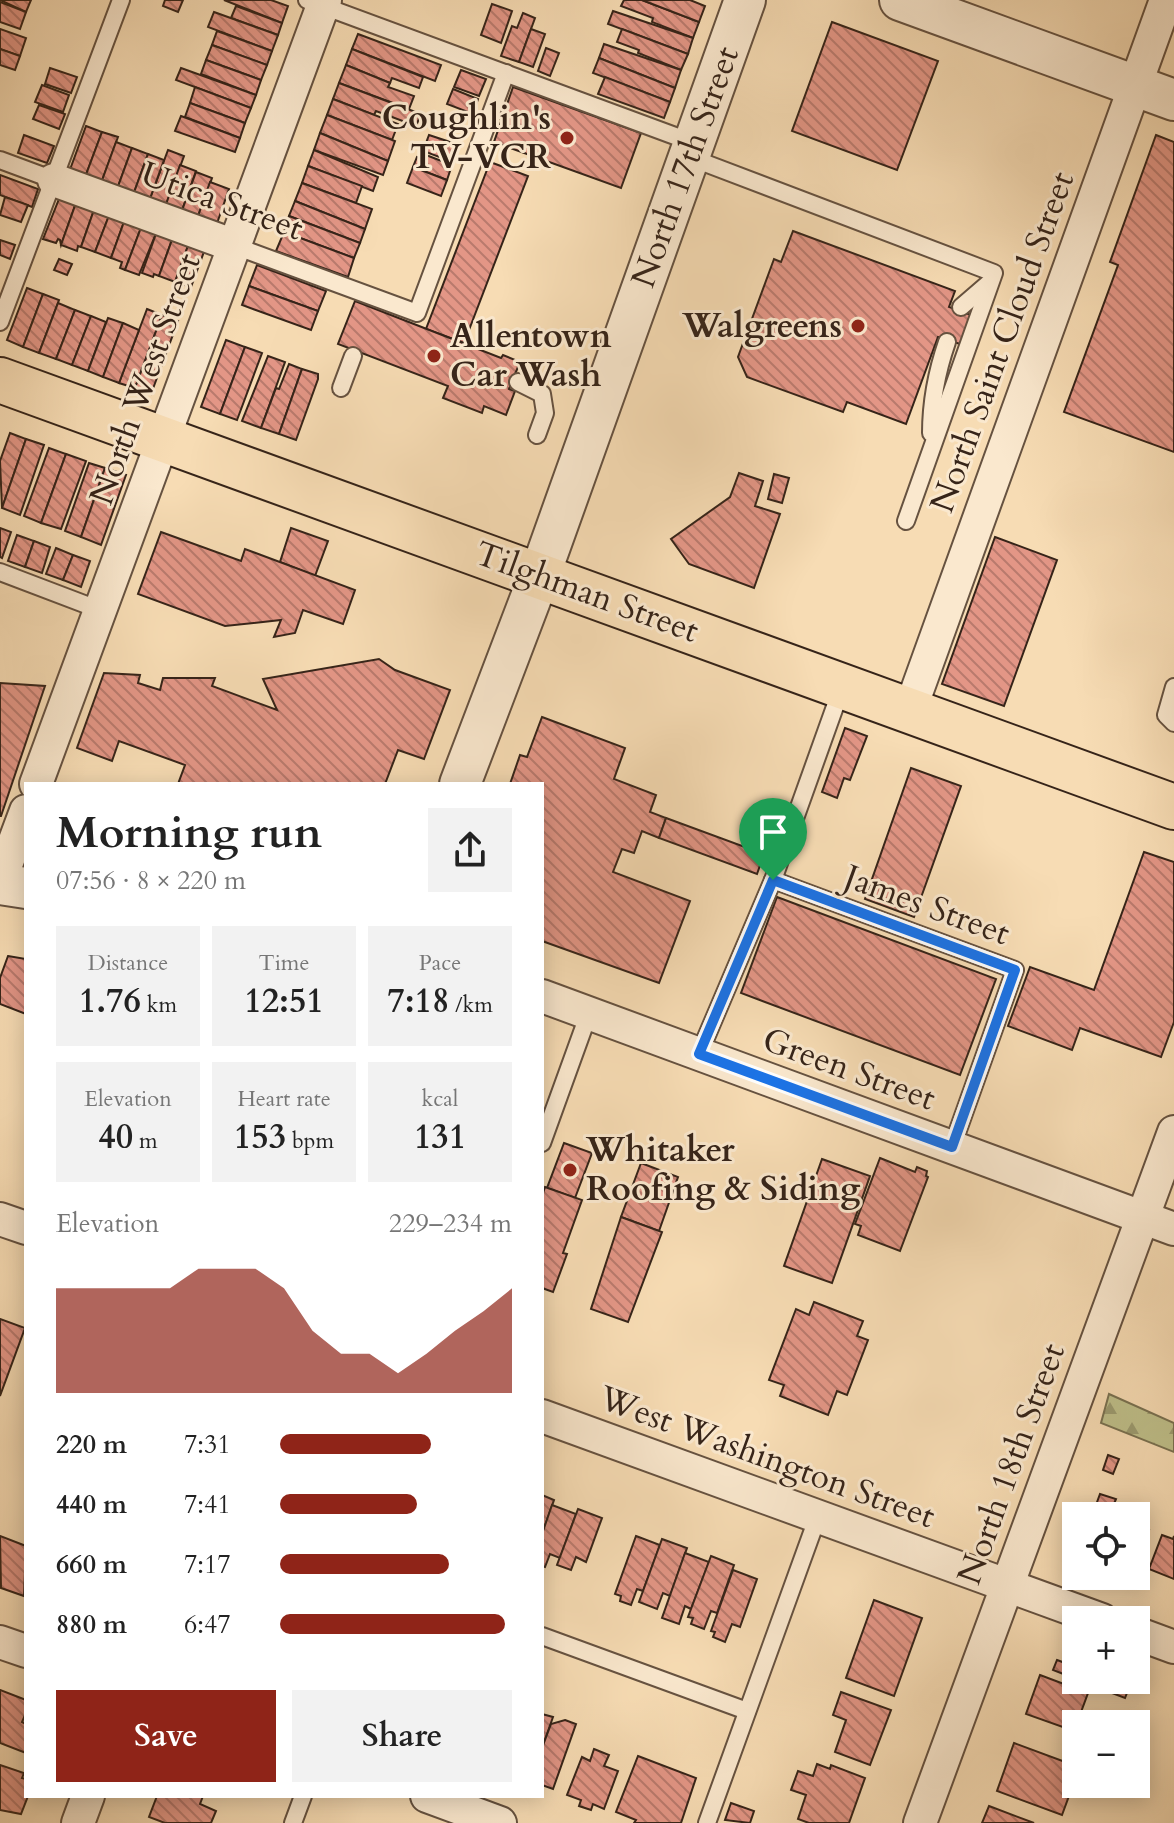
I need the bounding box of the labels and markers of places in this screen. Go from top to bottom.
place label: Coughlin's TV-VCR [382,95,551,180]
marker: Coughlin's TV-VCR [558,129,576,147]
place label: Walgreens [681,303,842,349]
place label: Allentown Car Wash [450,313,612,398]
marker: Walgreens [849,317,867,335]
marker: Allentown Car Wash [425,347,443,365]
pin [739,798,807,880]
place label: Whitaker Roofing & Siding [585,1127,861,1212]
marker: Whitaker Roofing & Siding [561,1161,579,1179]

